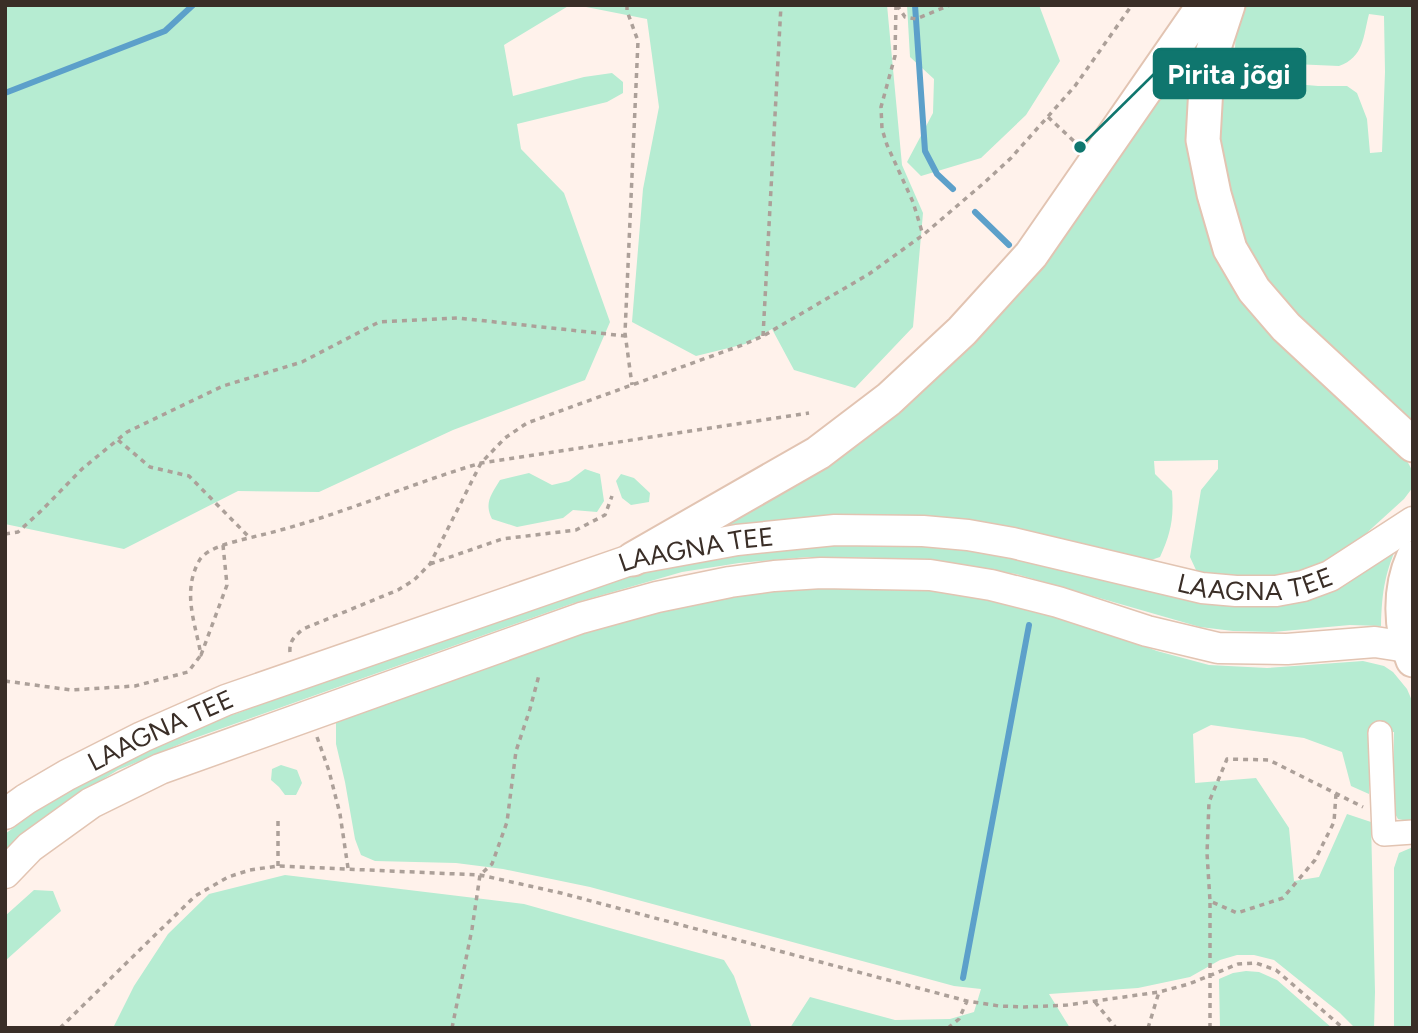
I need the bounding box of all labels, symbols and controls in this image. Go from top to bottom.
callout: Pirita jõgi [1154,49,1305,98]
text: Pirita jõgi [1167,57,1291,91]
street label: LAAGNA TEE [614,520,775,579]
street label: LAAGNA TEE [1174,560,1337,608]
street label: LAAGNA TEE [82,683,238,778]

